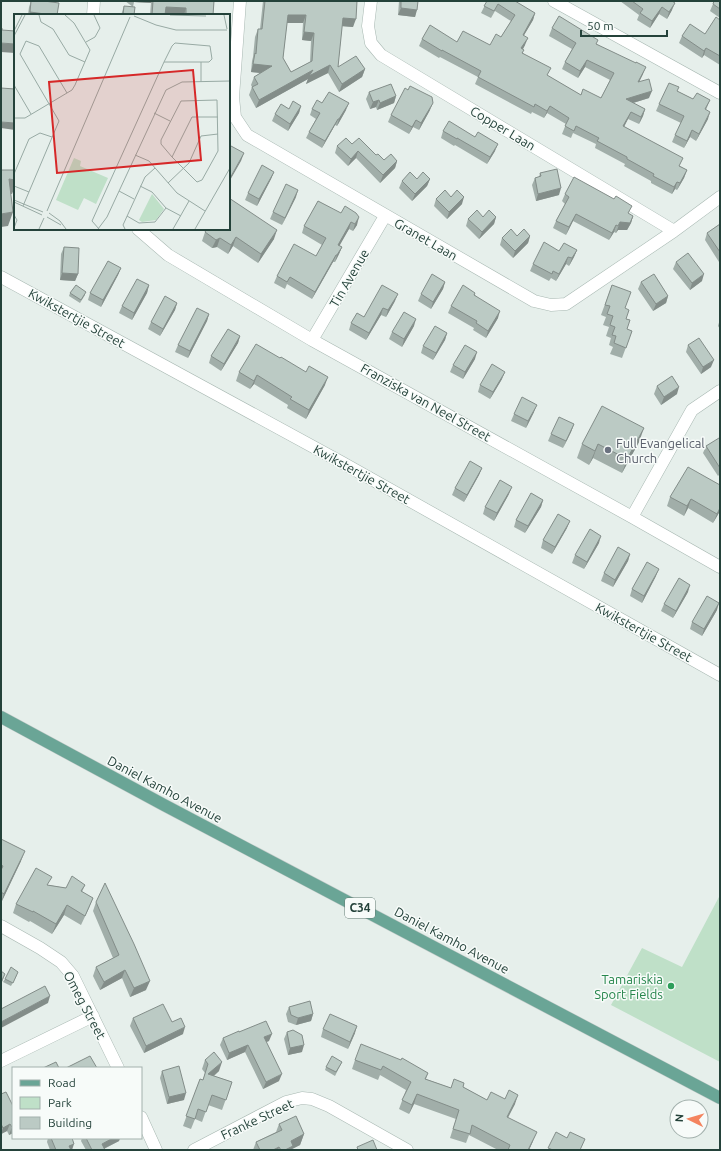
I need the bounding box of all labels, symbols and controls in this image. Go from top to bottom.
scale bar [581,12,667,38]
inset map [14,14,230,230]
text: 50 m [587,19,614,32]
street label: Copper Laan [468,103,538,153]
street label: Granet Laan [392,215,460,263]
street label: Tin Avenue [327,246,371,310]
street label: Kwikstertjie Street [26,286,128,350]
street label: Franziska van Neel Street [359,360,493,444]
place label: Full Evangelical Church [616,436,705,465]
street label: Kwikstertjie Street [311,442,413,506]
marker: Full Evangelical Church [603,445,613,455]
street label: Kwikstertjie Street [593,600,695,664]
street label: Daniel Kamho Avenue [105,753,225,825]
road number: C34 [345,898,375,918]
street label: Daniel Kamho Avenue [392,904,512,976]
street label: Omeg Street [61,968,109,1042]
place label: Tamariskia Sport Fields [594,972,663,1001]
marker: Tamariskia Sport Fields [666,981,676,991]
legend [12,1067,142,1139]
text: Road [48,1076,76,1089]
text: Park [48,1096,72,1109]
street label: Franke Street [218,1096,296,1142]
north arrow [669,1099,709,1139]
text: N [673,1114,685,1123]
text: Building [48,1116,92,1129]

